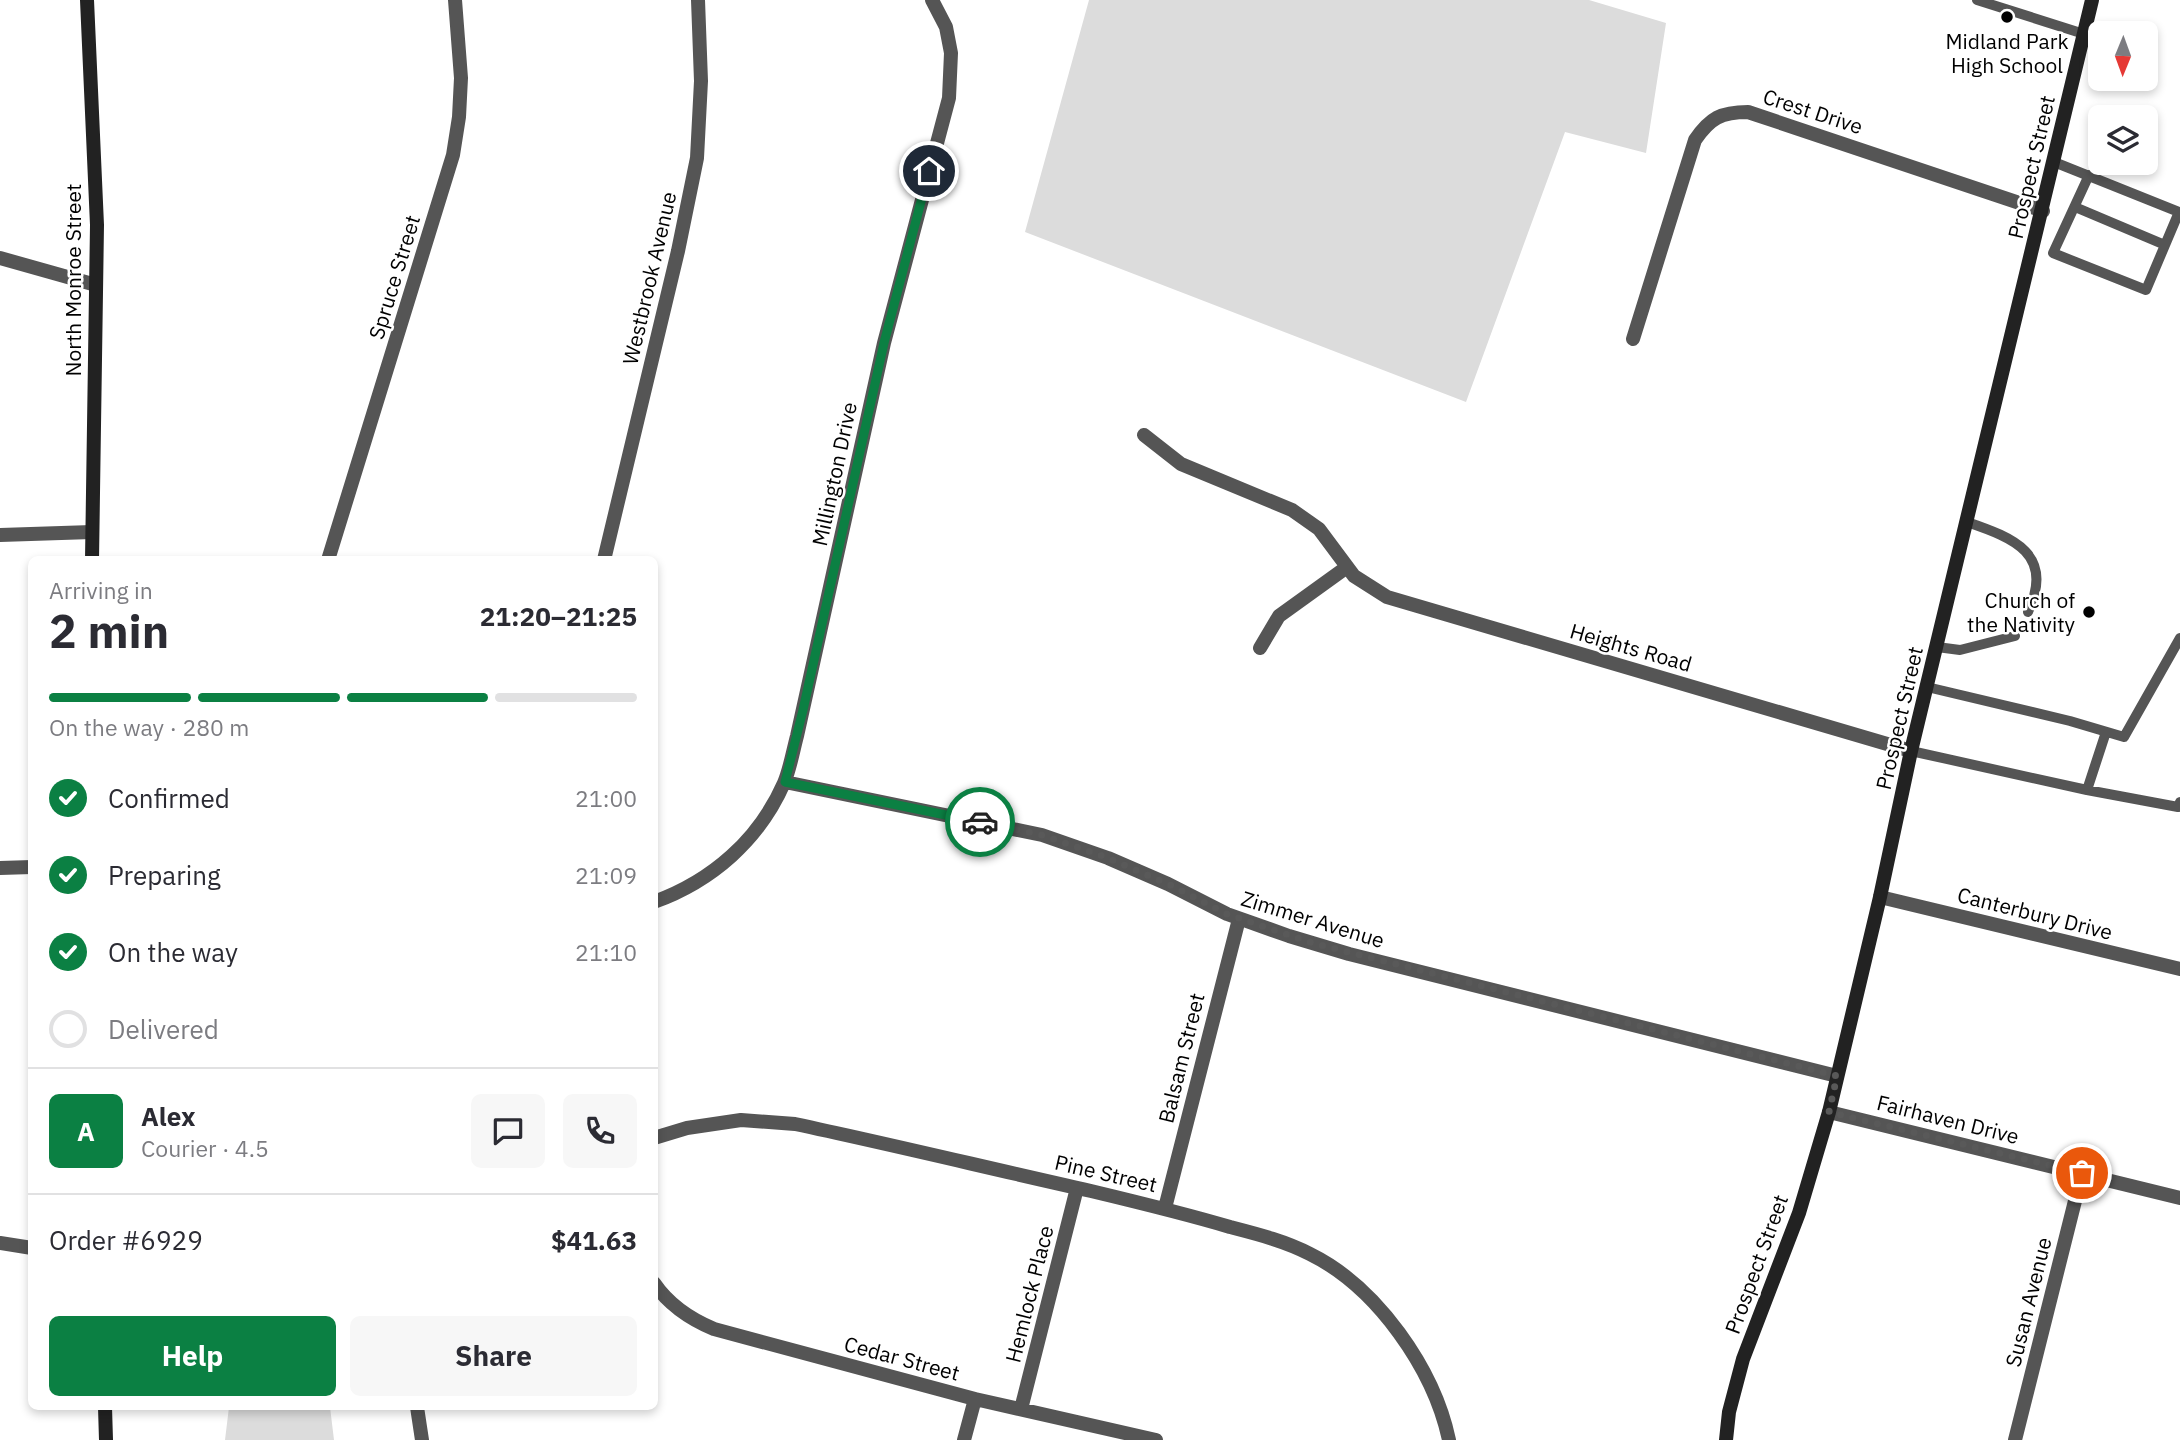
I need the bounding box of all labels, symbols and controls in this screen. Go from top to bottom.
marker: Midland Park High School [1999,9,2015,25]
north arrow [2088,21,2158,91]
map controls [2088,21,2158,175]
place label: Midland Park High School [1946,27,2068,79]
street label: Crest Drive [1760,82,1866,140]
street label: Prospect Street [2001,93,2061,241]
button: layers [2088,105,2158,175]
pin [899,141,959,201]
icon: home [910,152,948,190]
street label: North Monroe Street [59,184,87,376]
street label: Westbrook Avenue [615,189,683,367]
street label: Spruce Street [362,211,426,343]
street label: Millington Drive [805,399,863,549]
text: Arriving in [49,575,153,605]
place label: Church of the Nativity [1967,586,2076,638]
text: 21:20–21:25 [480,599,637,633]
text: 2 min [49,601,169,661]
marker: Church of the Nativity [2081,604,2097,620]
street label: Heights Road [1567,616,1695,678]
street label: Prospect Street [1869,644,1929,792]
text: On the way · 280 m [49,712,249,742]
icon: check [49,779,87,817]
text: Confirmed [108,781,230,815]
text: 21:00 [575,783,637,813]
courier [945,787,1015,857]
icon: car [961,803,999,841]
icon: check [49,856,87,894]
text: Preparing [108,858,221,892]
text: 21:09 [575,860,637,890]
street label: Canterbury Drive [1955,880,2115,946]
street label: Zimmer Avenue [1238,884,1388,954]
icon: check [49,933,87,971]
text: On the way [108,935,238,969]
text: 21:10 [575,937,637,967]
street label: Balsam Street [1151,990,1211,1126]
text: Delivered [108,1012,219,1046]
street label: Fairhaven Drive [1874,1088,2022,1150]
button: chat [471,1094,545,1168]
button: phone [563,1094,637,1168]
text: Alex [141,1099,195,1133]
text: A [77,1114,95,1148]
text: Courier · 4.5 [141,1133,269,1163]
pin [2052,1143,2112,1203]
street label: Pine Street [1052,1148,1160,1198]
icon: bag [2063,1154,2101,1192]
street label: Prospect Street [1718,1190,1794,1338]
text: Order #6929 [49,1223,203,1257]
text: $41.63 [551,1223,637,1257]
street label: Hemlock Place [998,1223,1060,1365]
street label: Susan Avenue [1998,1234,2058,1370]
button: Help [49,1316,336,1396]
button: Share [350,1316,637,1396]
street label: Cedar Street [841,1329,963,1387]

